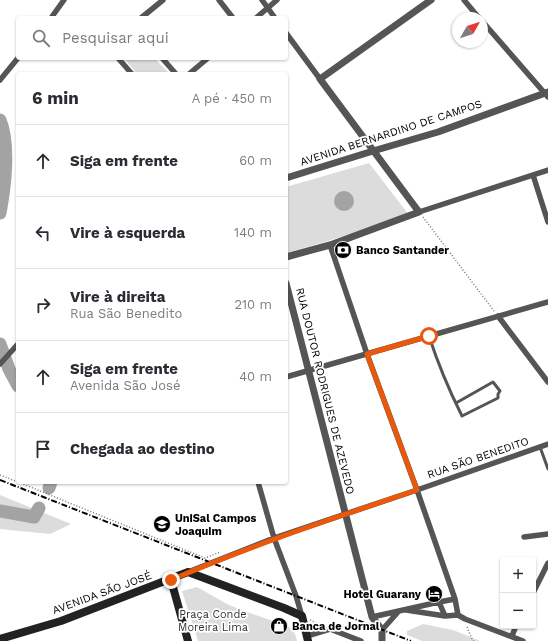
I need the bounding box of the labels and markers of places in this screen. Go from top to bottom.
bank icon: Banco Santander [333,240,353,260]
place label: Banco Santander [356,244,449,257]
place label: UniSal Campos Joaquim [175,512,257,538]
school or university icon: UniSal Campos Joaquim [152,514,172,534]
hotel icon: Hotel Guarany [424,584,444,604]
place label: Hotel Guarany [344,588,422,601]
shop icon: Banca de Jornal [269,616,289,636]
place label: Banca de Jornal [292,620,380,633]

